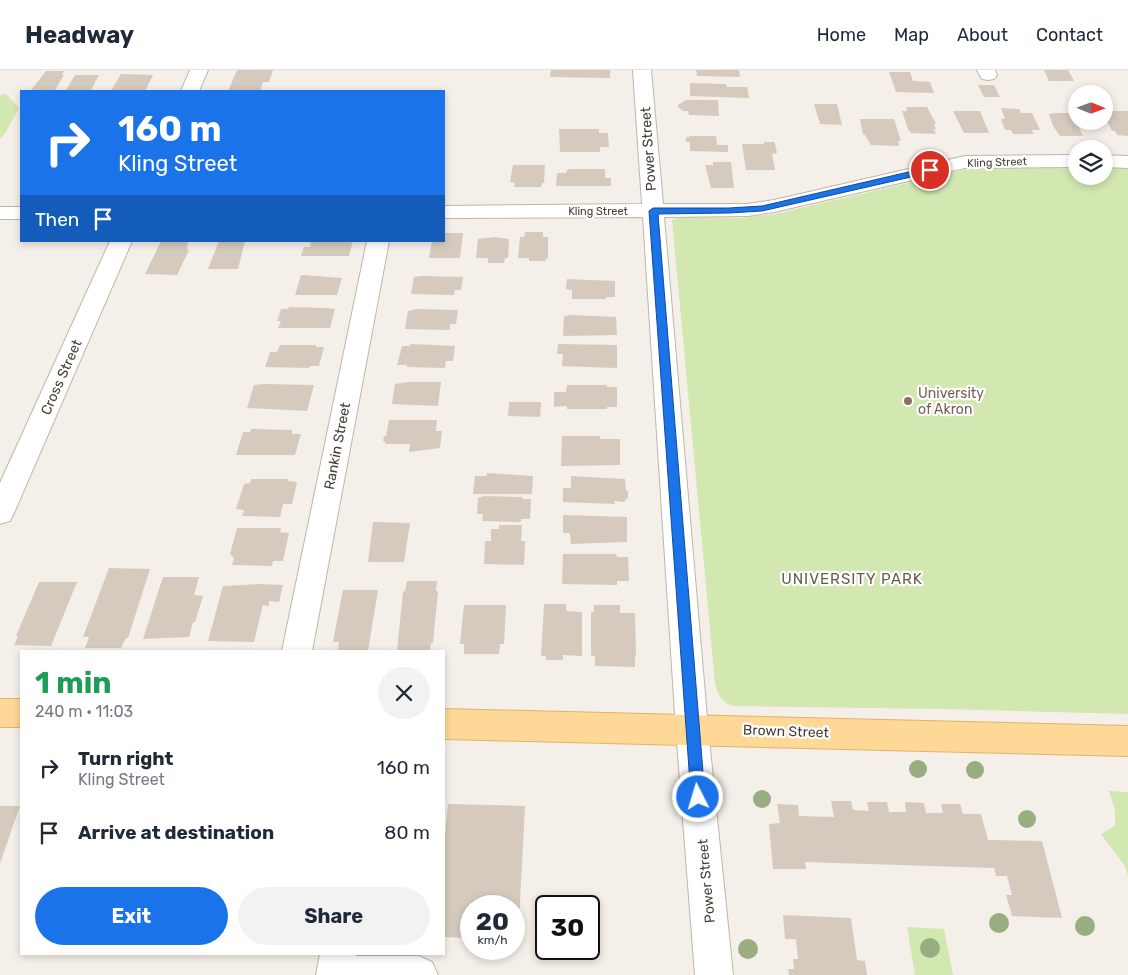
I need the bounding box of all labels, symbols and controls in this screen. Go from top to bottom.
text: Headway [25,21,134,49]
text: Home [817,24,866,46]
text: Map [894,24,929,46]
text: About [957,24,1008,46]
text: Contact [1036,24,1103,46]
north arrow [1068,85,1112,130]
map controls [1068,85,1113,185]
street label: Power Street [637,106,660,192]
text: 160 m [118,108,222,150]
icon: right [35,110,100,175]
button: layers [1068,140,1113,185]
pin [909,149,951,191]
text: Kling Street [118,150,237,177]
street label: Kling Street [967,155,1028,170]
icon: arrive [916,156,944,184]
icon: arrive [89,205,117,233]
street label: Kling Street [568,205,629,218]
text: Then [35,208,79,231]
street label: Cross Street [37,336,86,418]
place label: University of Akron [918,385,984,418]
marker: University of Akron [902,395,914,407]
street label: Rankin Street [321,401,354,491]
district label: UNIVERSITY PARK [781,570,923,588]
text: 1 min [35,665,112,701]
button: close [378,667,430,719]
text: 240 m · 11:03 [35,702,133,721]
street label: Brown Street [743,722,830,742]
text: Turn right [78,747,173,770]
icon: right [35,754,63,782]
text: 160 m [377,756,430,779]
text: Kling Street [78,770,165,789]
position arrow [671,770,723,822]
icon: arrive [35,819,63,847]
text: Arrive at destination [78,821,274,844]
text: 80 m [384,821,430,844]
street label: Power Street [694,838,719,924]
button: Exit [35,887,228,945]
button: Share [238,887,430,945]
speed limit sign: 30 [535,895,600,960]
text: 20 [476,907,509,936]
text: km/h [478,933,507,947]

